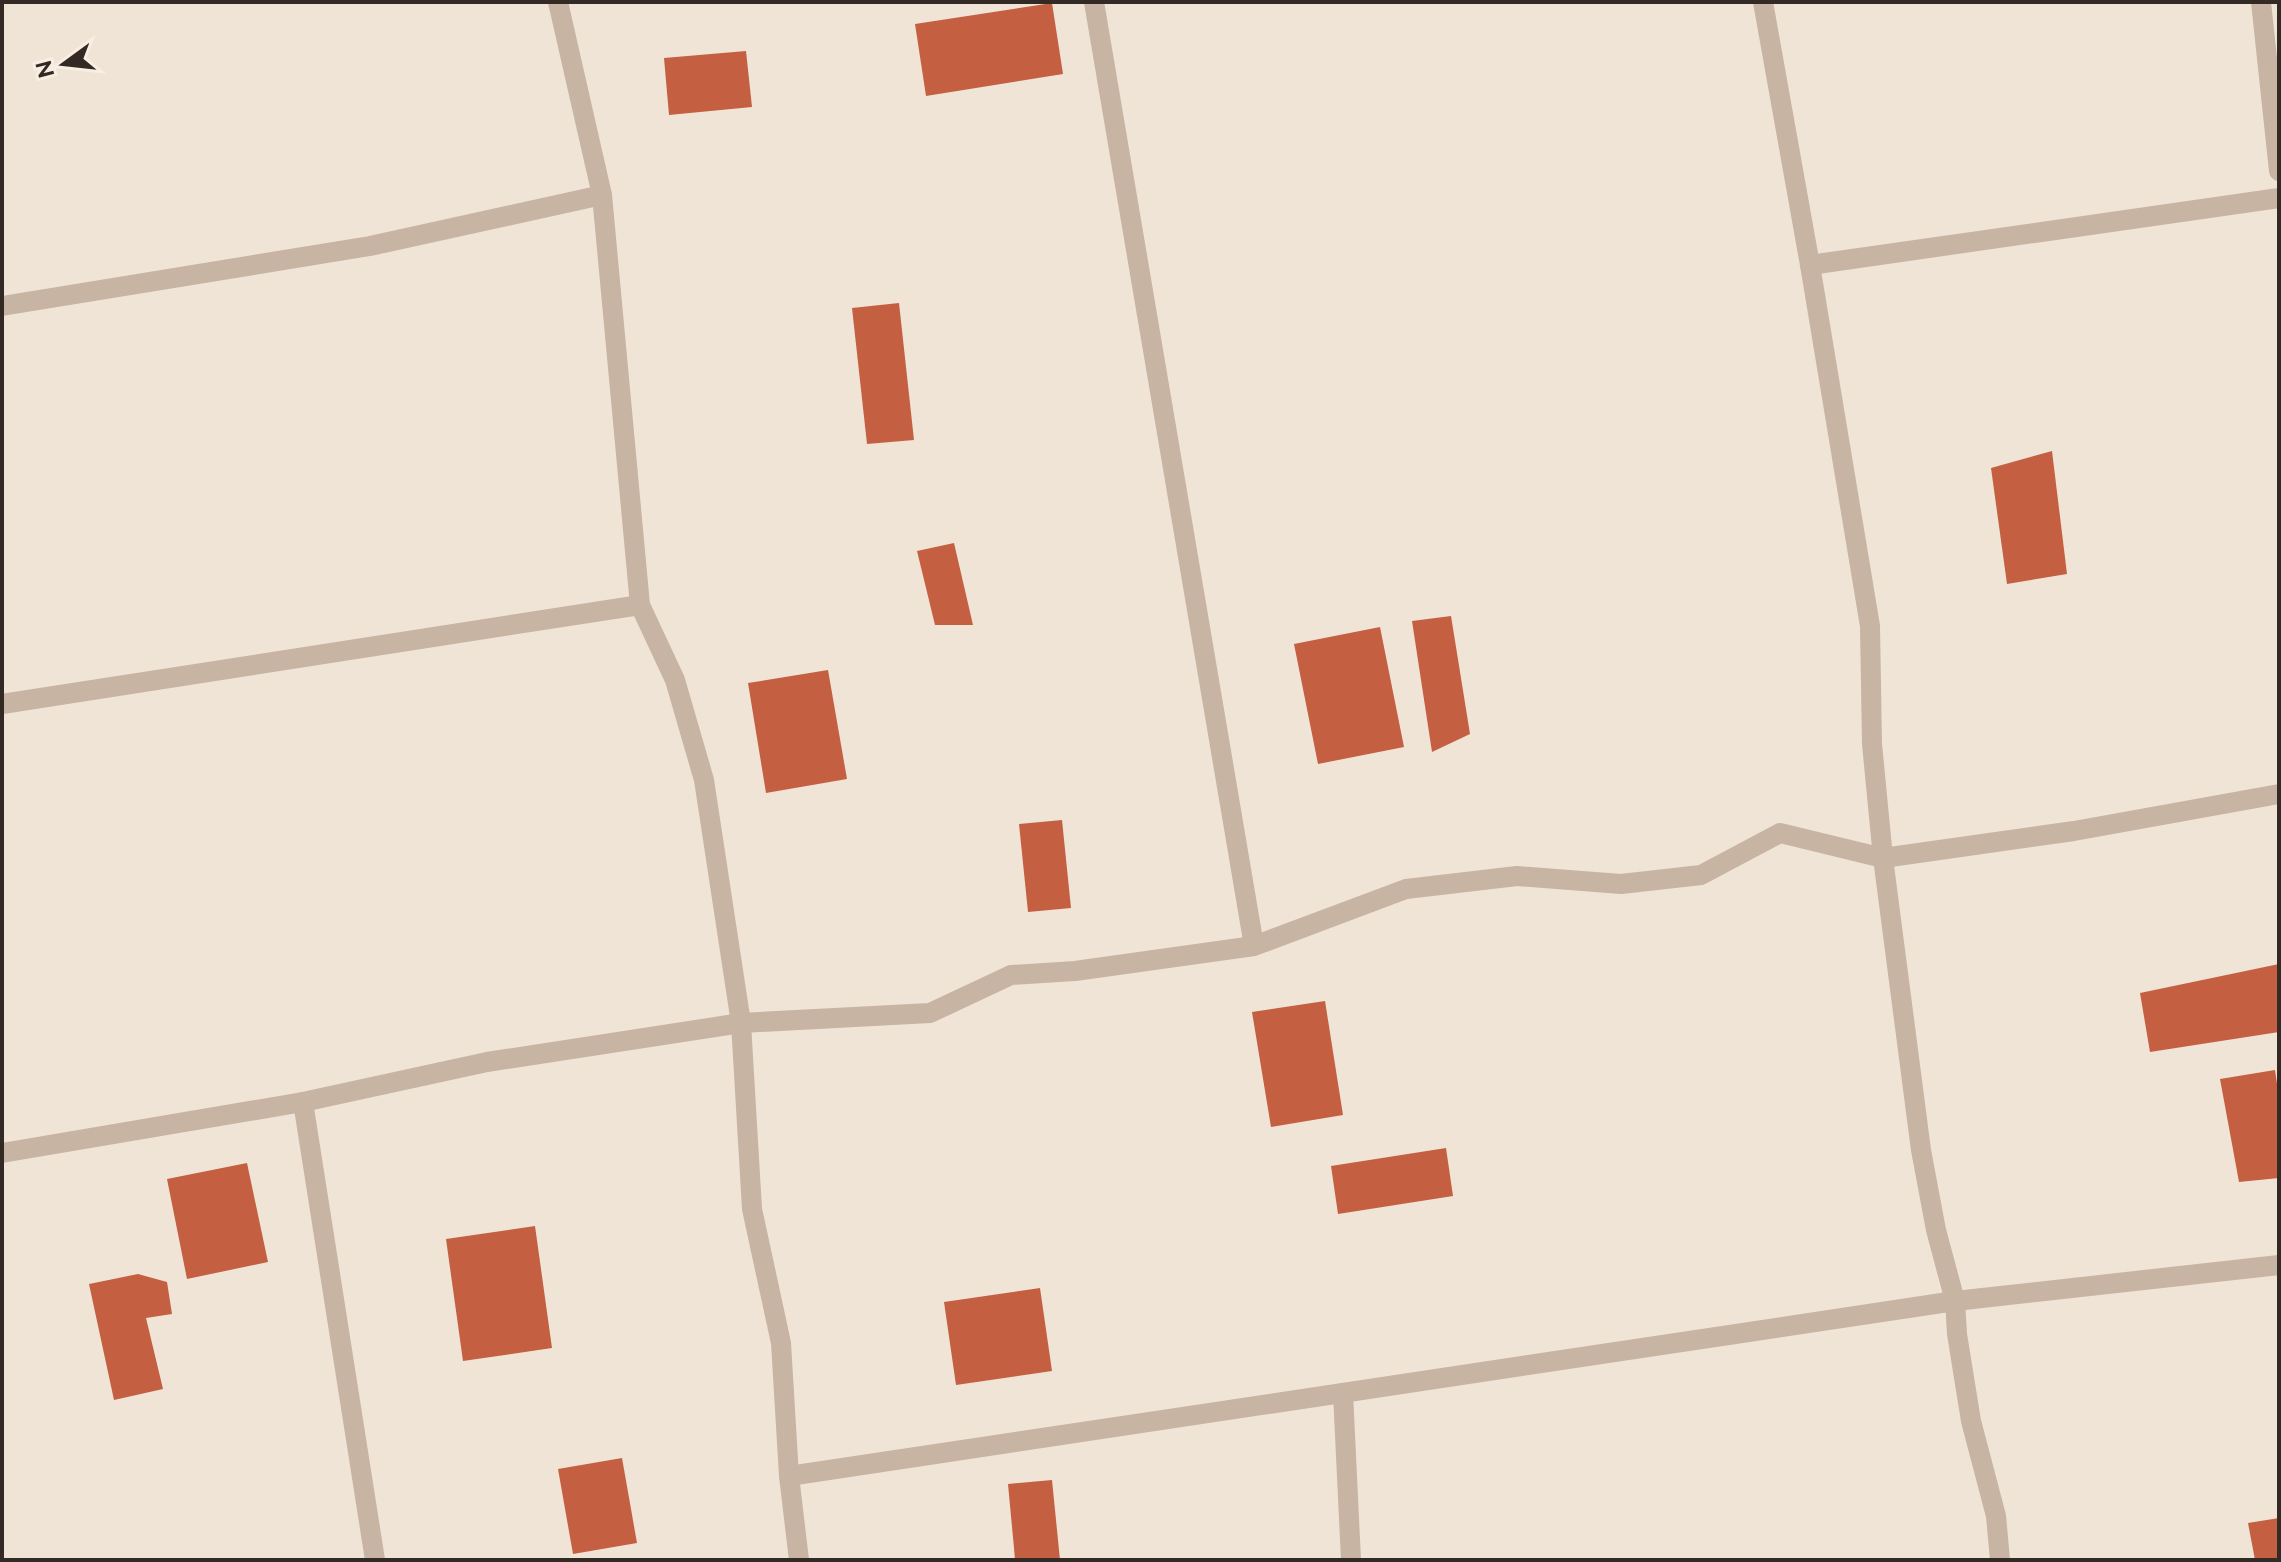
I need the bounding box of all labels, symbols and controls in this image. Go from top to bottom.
north arrow [24,24,104,104]
text: N [30,58,59,81]

